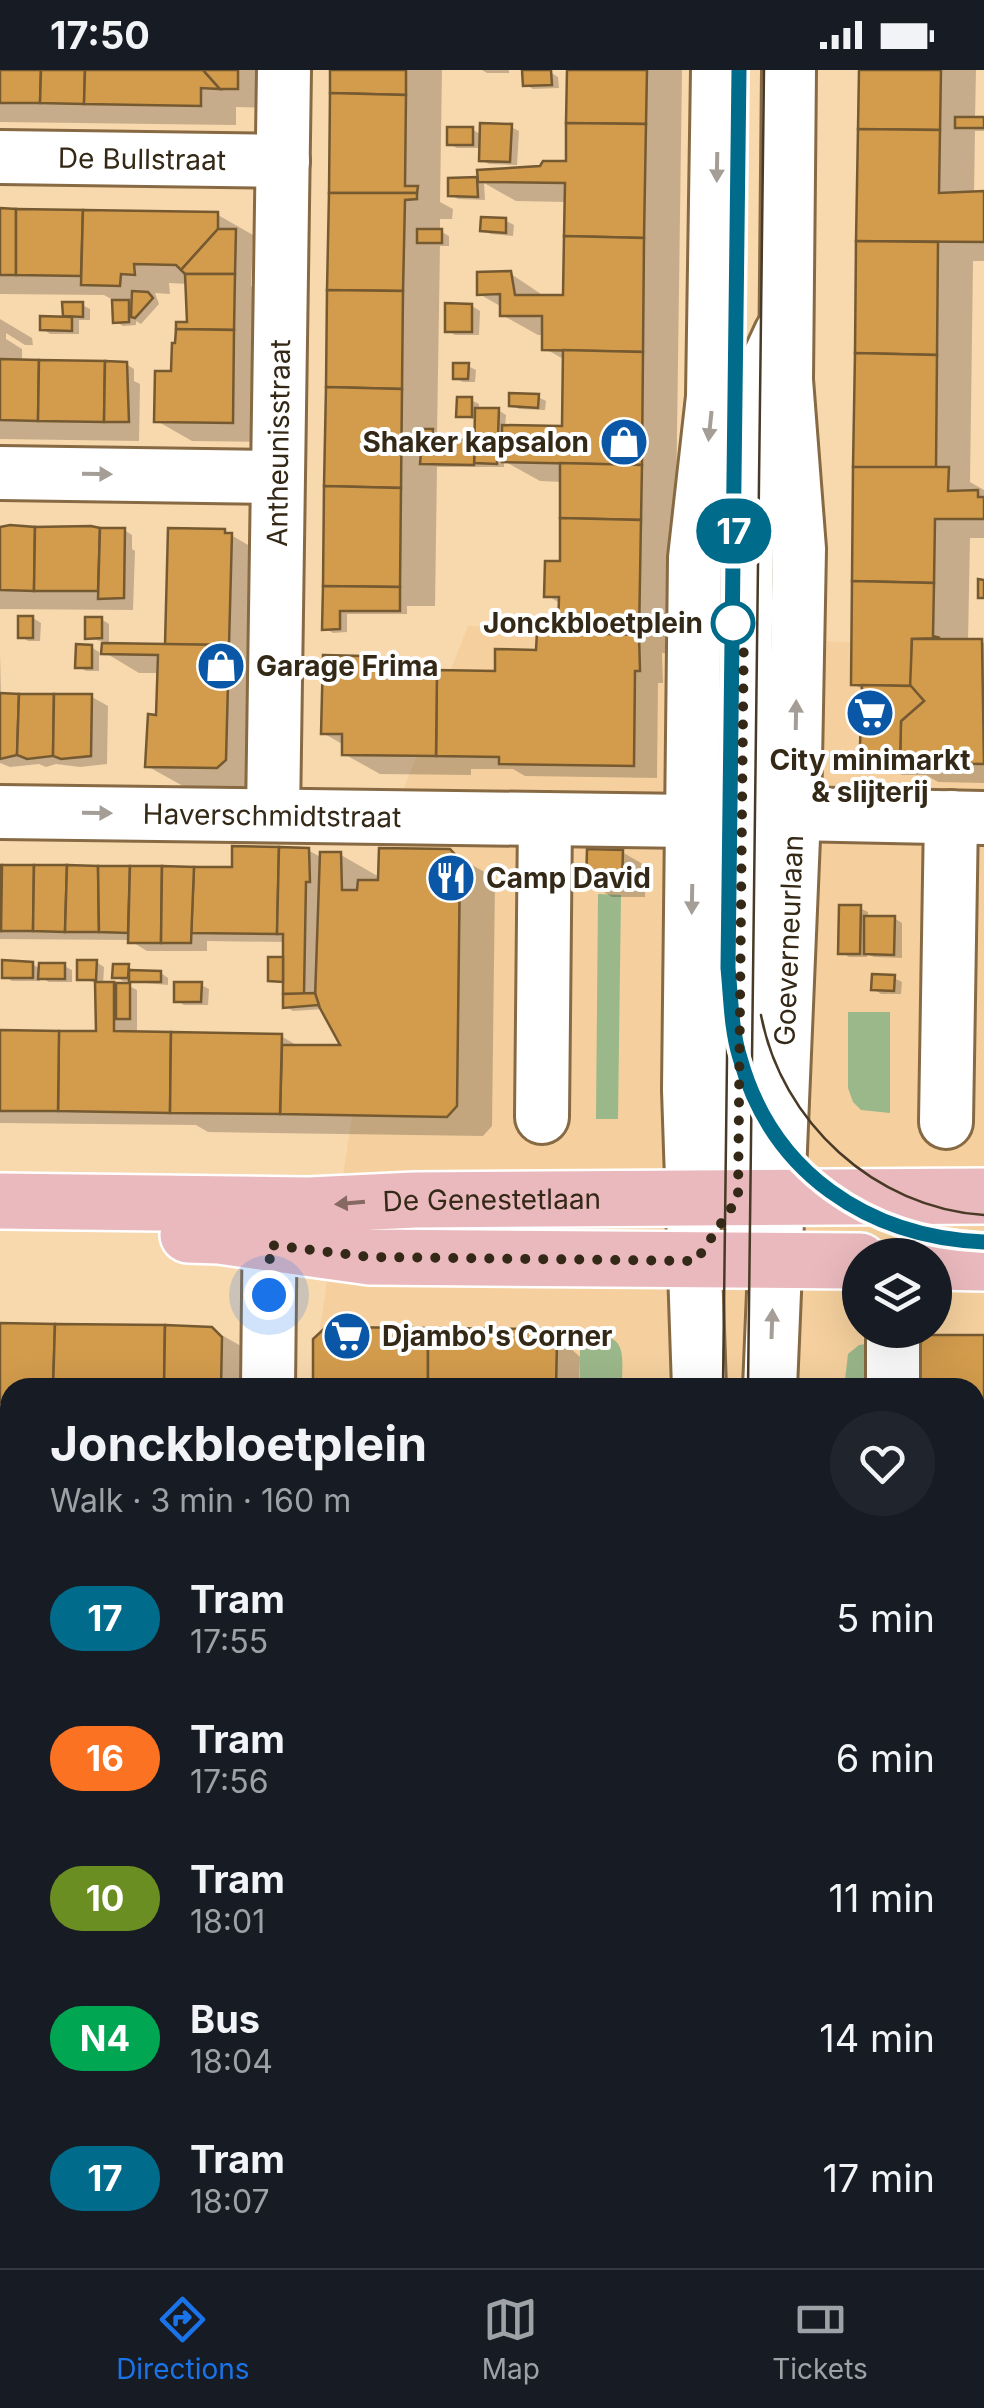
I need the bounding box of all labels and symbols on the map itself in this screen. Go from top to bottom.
street label: De Bullstraat [58,141,226,177]
one-way arrow [709,152,725,184]
street label: Antheunisstraat [260,339,297,547]
one-way arrow [702,410,718,442]
shop icon: Shaker kapsalon [598,416,650,468]
place label: Shaker kapsalon [362,425,589,459]
one-way arrow [82,467,114,483]
line badge: 17 [689,498,779,564]
marker: Jonckbloetplein [712,602,754,644]
place label: Jonckbloetplein [483,606,703,640]
shop icon: Garage Frima [195,640,247,692]
place label: Garage Frima [256,649,438,683]
supermarket icon: City minimarkt & slijterij [844,687,896,739]
one-way arrow [788,698,804,730]
place label: City minimarkt & slijterij [770,743,970,809]
street label: Haverschmidtstraat [143,797,401,834]
one-way arrow [82,805,114,821]
street label: Goeverneurlaan [767,834,810,1047]
restaurant icon: Camp David [425,852,477,904]
place label: Camp David [486,861,651,895]
one-way arrow [683,883,699,915]
street label: De Genestetlaan [382,1182,601,1219]
one-way arrow [334,1196,366,1212]
your location [244,1270,294,1320]
one-way arrow [764,1307,780,1339]
supermarket icon: Djambo's Corner [321,1310,373,1362]
place label: Djambo's Corner [382,1319,612,1353]

